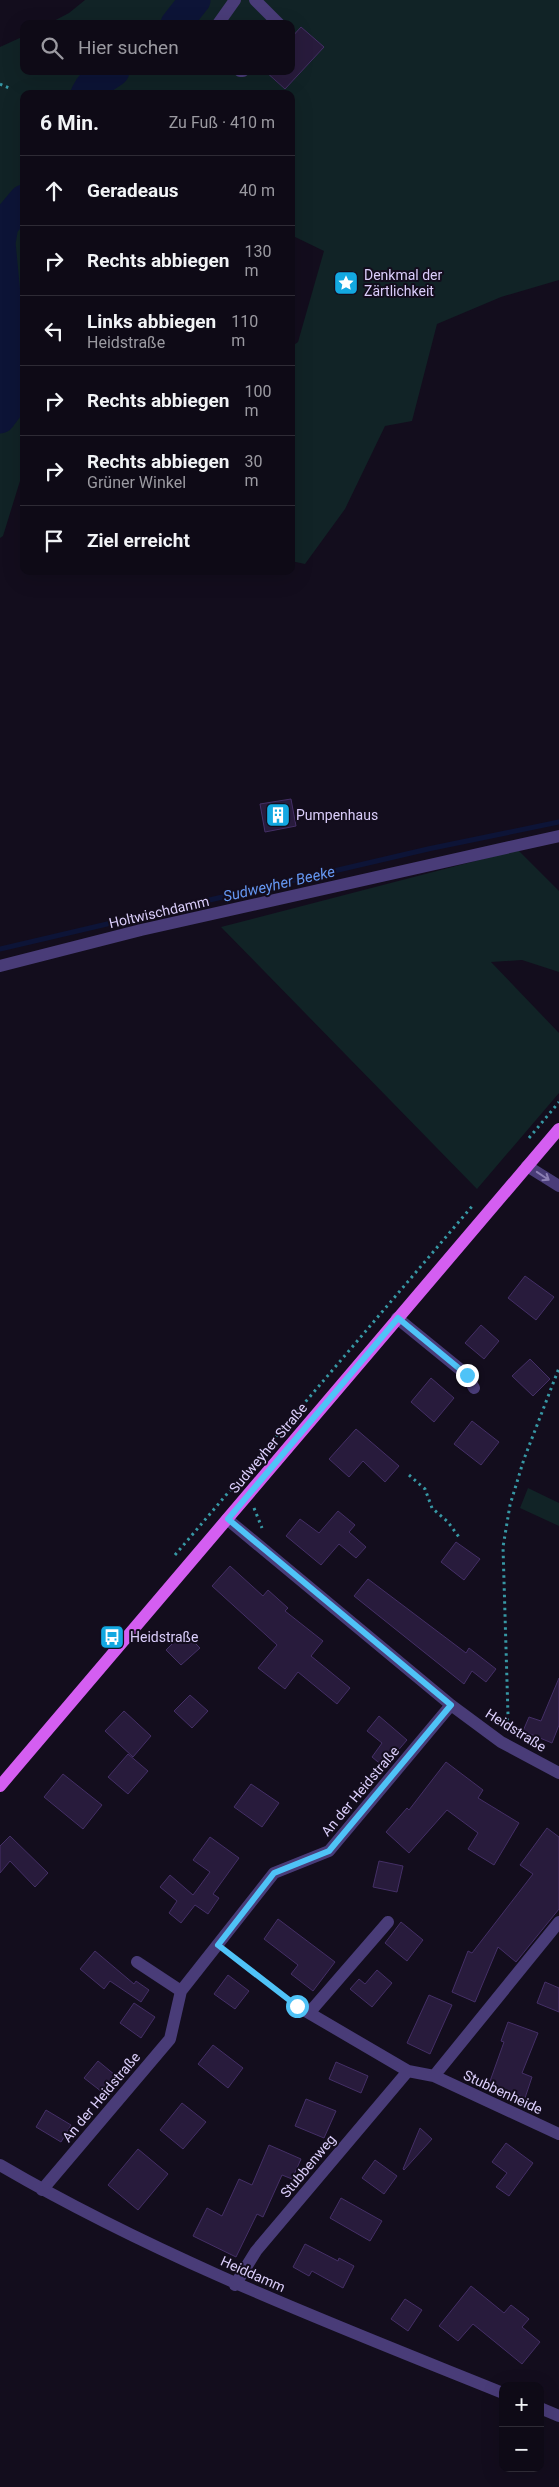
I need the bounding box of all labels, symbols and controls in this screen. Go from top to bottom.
search box [20,20,295,75]
icon: search [38,34,66,62]
text: Hier suchen [78,36,179,59]
text: 6 Min. [40,111,99,135]
text: Zu Fuß · 410 m [169,113,275,132]
icon: ahead [40,177,68,205]
text: Geradeaus [87,179,179,202]
text: 40 m [239,181,275,200]
text: 130 m [244,242,271,280]
icon: right [40,247,68,275]
text: Rechts abbiegen [87,249,229,272]
place label: Denkmal der Zärtlichkeit [364,267,443,299]
place icon: Denkmal der Zärtlichkeit [333,270,359,296]
text: Links abbiegen [87,310,216,333]
text: 110 m [231,312,258,350]
icon: left [40,317,68,345]
text: Heidstraße [87,333,165,352]
text: 100 m [244,382,271,420]
icon: right [40,387,68,415]
text: Rechts abbiegen [87,389,229,412]
text: Rechts abbiegen [87,450,229,473]
text: 30 m [244,452,262,490]
icon: right [40,457,68,485]
text: Grüner Winkel [87,473,186,492]
icon: arrive [40,527,68,555]
text: Ziel erreicht [87,529,190,552]
building icon: Pumpenhaus [265,802,291,828]
place label: Pumpenhaus [296,807,378,823]
water label: Sudweyher Beeke [221,862,337,906]
street label: Holtwischdamm [107,893,211,931]
one-way arrow [536,1171,550,1181]
route end [456,1364,479,1387]
street label: Sudweyher Straße [226,1400,310,1496]
bus stop icon: Heidstraße [99,1624,125,1650]
place label: Heidstraße [130,1629,198,1645]
street label: Heidstraße [483,1705,549,1755]
street label: An der Heidstraße [318,1743,402,1839]
route start [286,1995,309,2018]
street label: An der Heidstraße [59,2049,143,2145]
street label: Stubbenheide [461,2067,545,2117]
street label: Stubbenweg [277,2131,339,2201]
street label: Heiddamm [218,2253,288,2295]
map controls [499,2382,544,2472]
button: + [499,2382,544,2427]
button: − [499,2427,544,2472]

